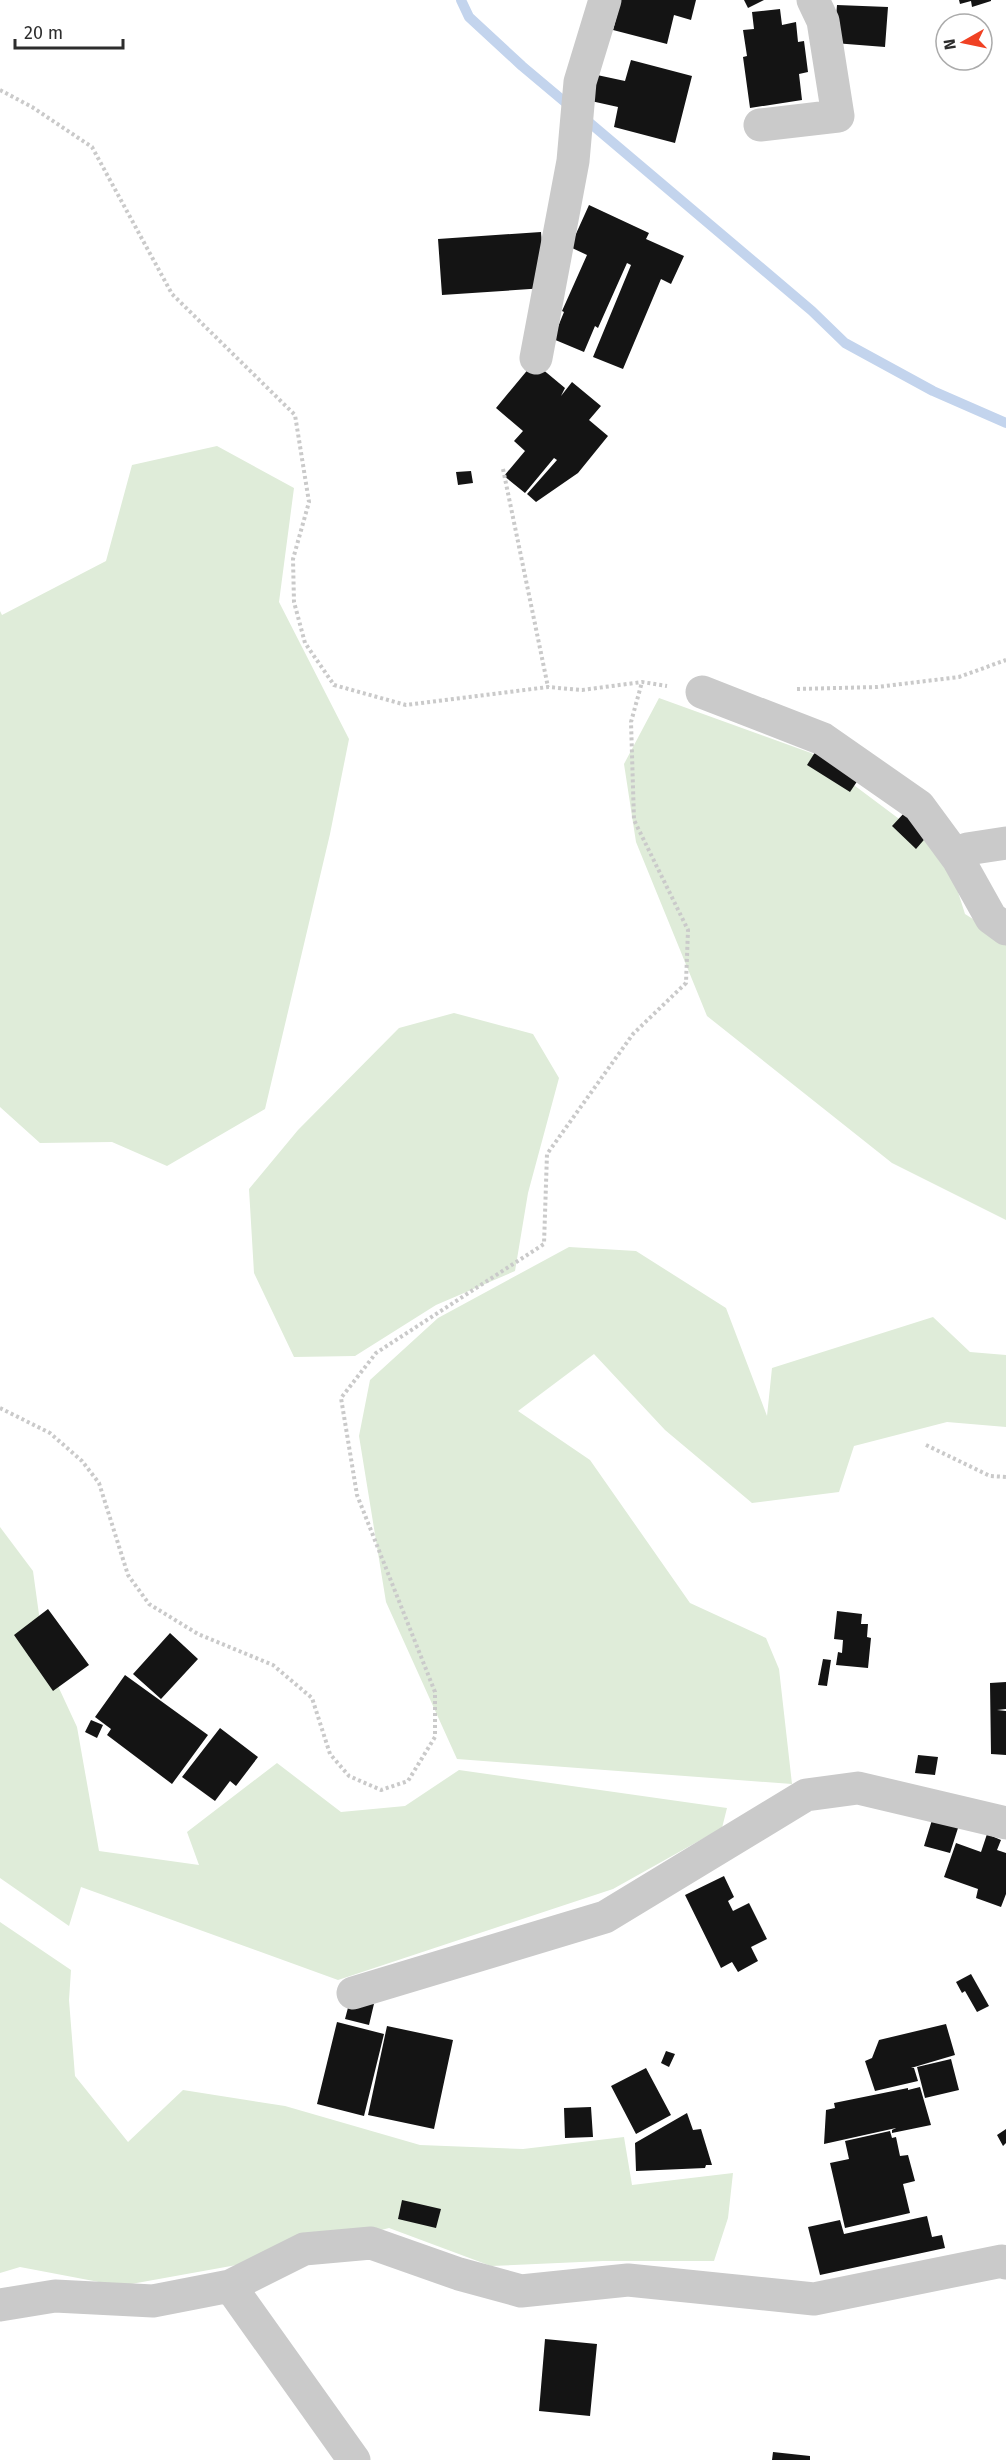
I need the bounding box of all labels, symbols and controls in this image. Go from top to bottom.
scale bar [15,12,123,50]
north arrow [934,12,994,72]
text: 20 m [24,22,63,44]
text: N [939,38,960,51]

